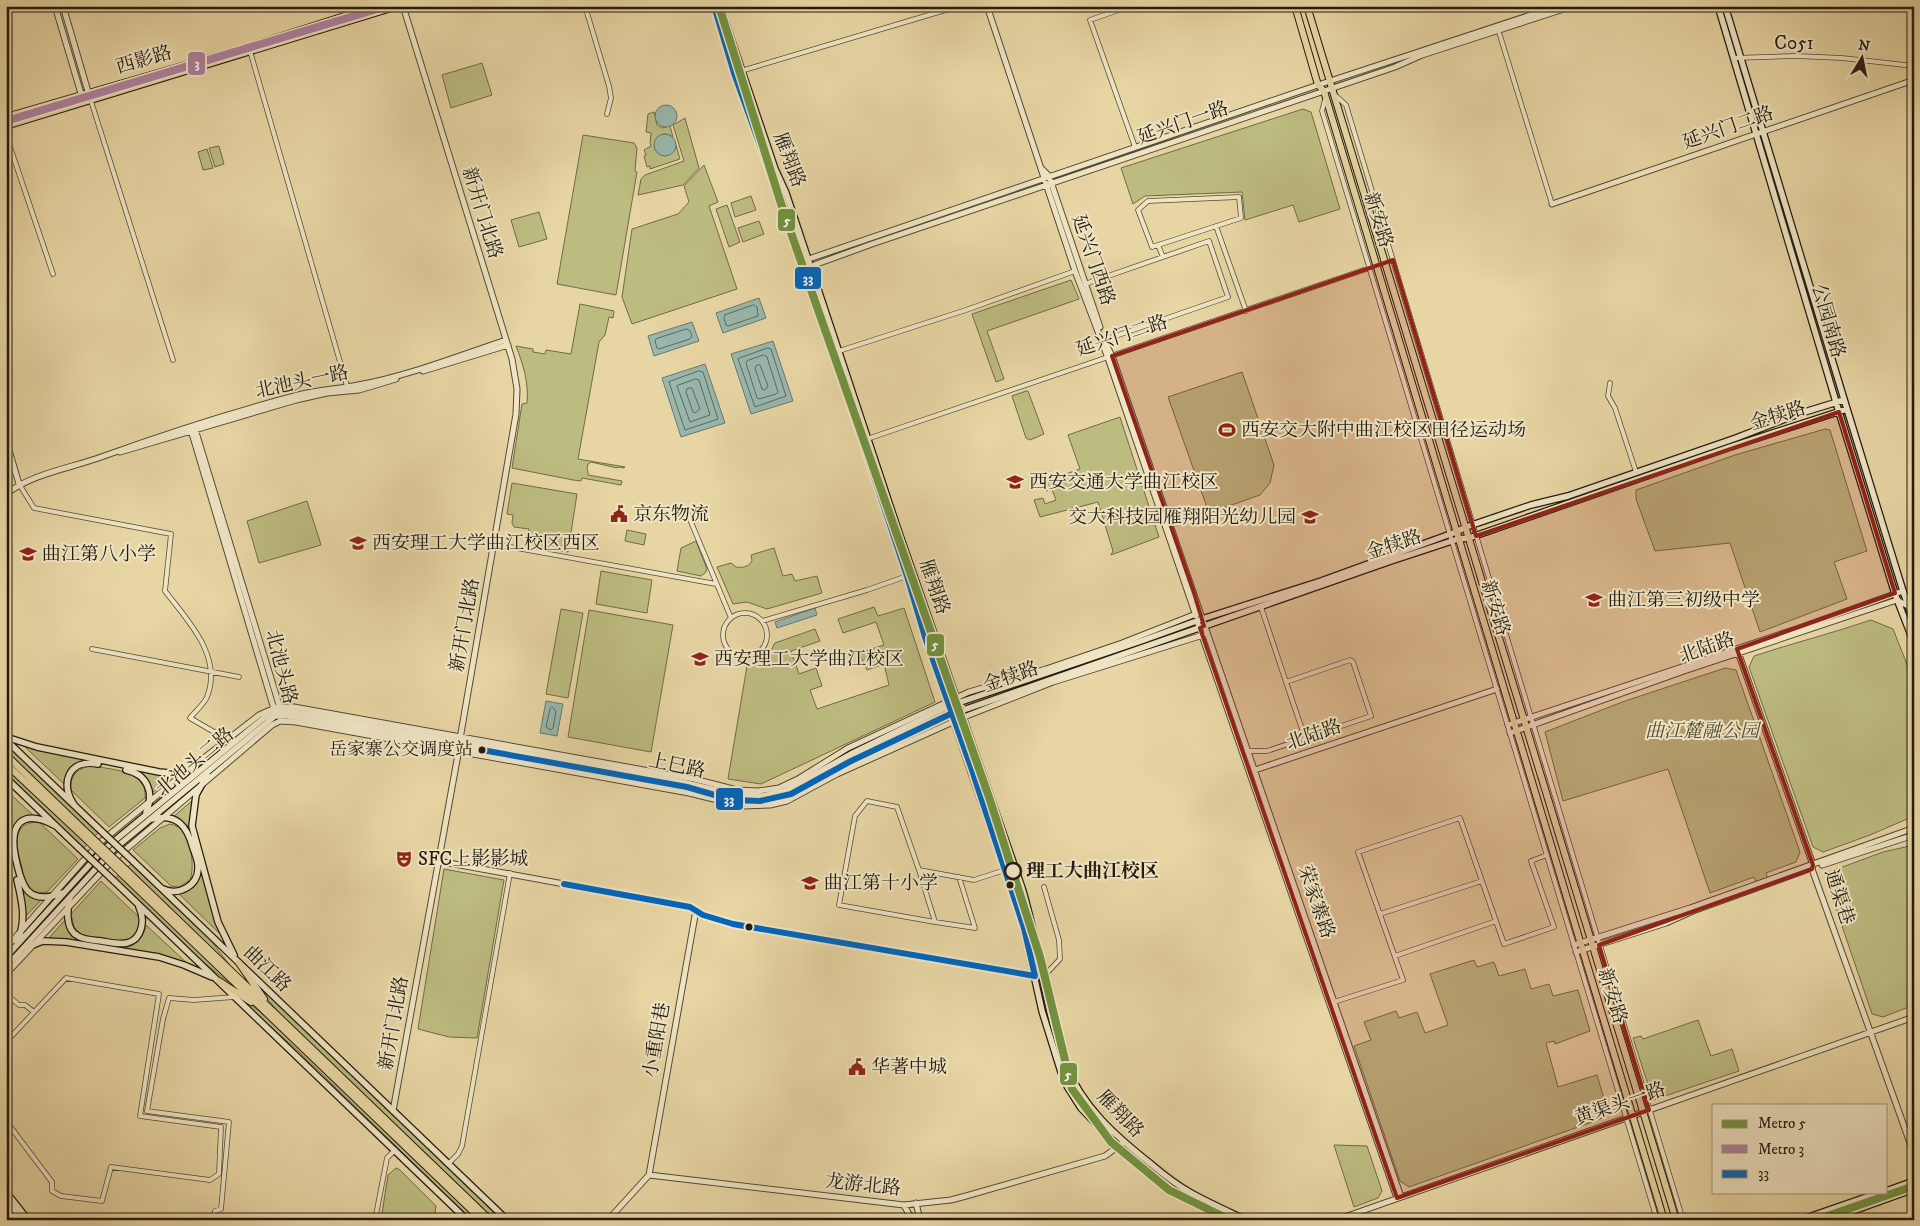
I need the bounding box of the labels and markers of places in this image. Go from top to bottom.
place label: 西安交大附中曲江校区田径运动场 [1241,419,1526,442]
sports icon: 西安交大附中曲江校区田径运动场 [1217,420,1237,440]
place label: 西安交通大学曲江校区 [1029,471,1219,494]
school or university icon: 西安交通大学曲江校区 [1005,472,1025,492]
place label: 京东物流 [633,503,709,526]
public building icon: 京东物流 [609,504,629,524]
place label: 交大科技园雁翔阳光幼儿园 [1068,506,1296,529]
school or university icon: 交大科技园雁翔阳光幼儿园 [1300,507,1320,527]
place label: 西安理工大学曲江校区西区 [372,532,600,555]
school or university icon: 西安理工大学曲江校区西区 [348,533,368,553]
place label: 曲江第八小学 [42,543,156,566]
school or university icon: 曲江第八小学 [18,544,38,564]
place label: 曲江第三初级中学 [1608,589,1760,612]
school or university icon: 曲江第三初级中学 [1584,590,1604,610]
place label: 西安理工大学曲江校区 [714,648,904,671]
school or university icon: 西安理工大学曲江校区 [690,649,710,669]
place label: 岳家寨公交调度站 [329,739,473,761]
marker: 岳家寨公交调度站 [477,745,487,755]
place label: SFC上影影城 [418,848,528,871]
theatre icon: SFC上影影城 [394,849,414,869]
place label: 理工大曲江校区 [1026,860,1159,883]
marker: 理工大曲江校区 [1004,862,1022,880]
place label: 曲江第十小学 [824,872,938,895]
school or university icon: 曲江第十小学 [800,873,820,893]
unlabelled marker [1005,880,1015,890]
unlabelled marker [744,922,754,932]
place label: 华著中城 [871,1056,947,1079]
public building icon: 华著中城 [847,1057,867,1077]

